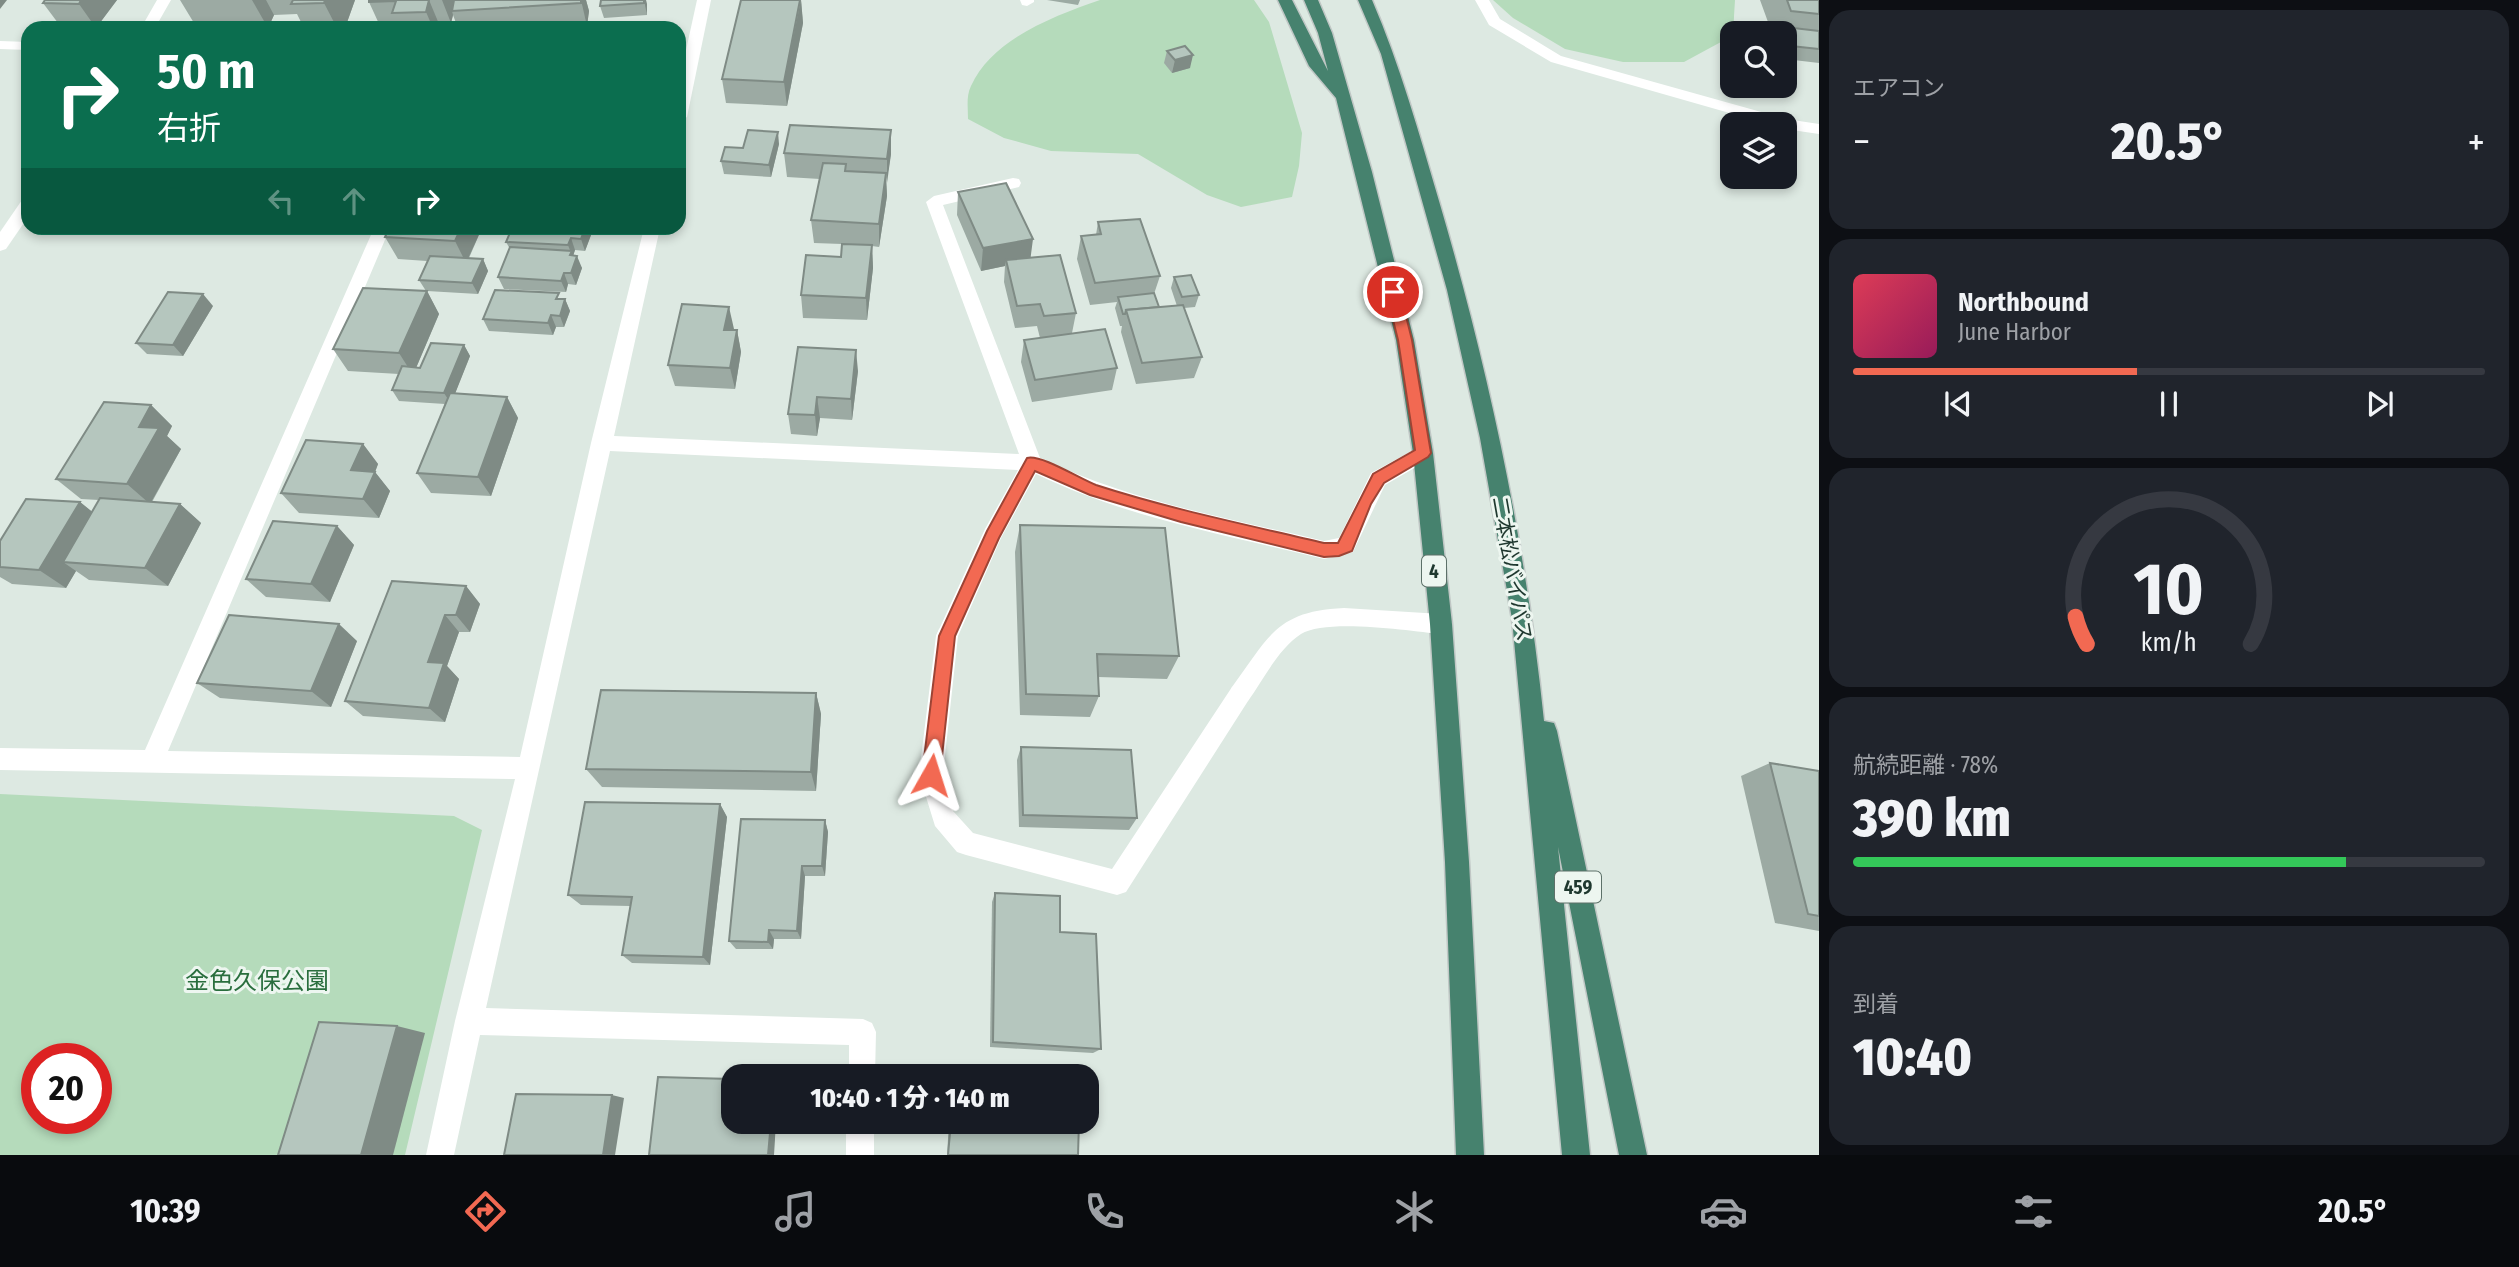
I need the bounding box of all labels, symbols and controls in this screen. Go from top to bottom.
map controls [1720,21,1797,189]
button: search [1720,21,1797,98]
text: 50 m [157,42,255,101]
icon: right [42,49,133,140]
text: エアコン [1853,74,1945,102]
text: 右折 [157,109,221,147]
text: 20.5° [2111,110,2227,173]
button: layers [1720,112,1797,189]
text: − [1853,119,1870,165]
text: + [2468,119,2485,165]
icon: left [262,182,300,220]
icon: ahead [335,182,373,220]
icon: right [408,182,446,220]
pin [1363,262,1423,322]
icon: arrive [1374,273,1412,311]
text: Northbound [1958,287,2089,318]
text: June Harbor [1958,318,2071,346]
icon: previous [1939,385,1977,423]
icon: pause [2150,385,2188,423]
icon: next [2361,385,2399,423]
street label: 二本松バイパス [1486,495,1538,643]
text: 10 [2134,546,2204,633]
road number: 4 [1422,556,1446,586]
text: km/h [2141,627,2197,657]
position arrow [894,738,968,812]
text: 航続距離 · 78% [1853,751,1998,779]
text: 390 km [1853,787,2011,850]
road number: 459 [1555,872,1601,902]
park label: 金色久保公園 [185,967,329,995]
text: 到着 [1853,990,1899,1018]
text: 10:40 [1853,1026,1972,1089]
speed limit sign: 20 [21,1043,112,1134]
text: 10:40 · 1 分 · 140 m [810,1083,1010,1114]
icon: directions [461,1187,510,1236]
icon: music [771,1187,820,1236]
icon: phone [1080,1187,1129,1236]
icon: climate [1390,1187,1439,1236]
icon: car [1699,1187,1748,1236]
icon: filters [2009,1187,2058,1236]
text: 10:39 [130,1192,201,1230]
text: 20.5° [2318,1192,2389,1230]

